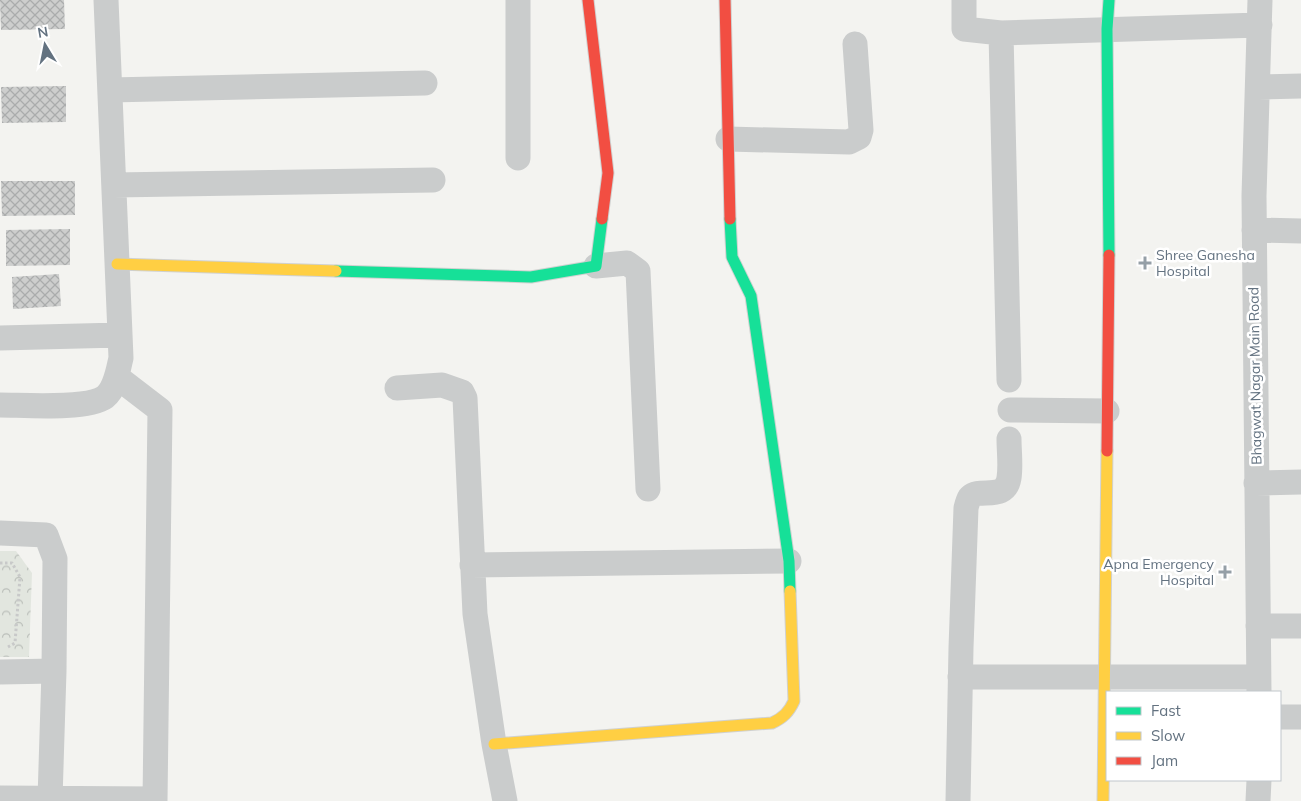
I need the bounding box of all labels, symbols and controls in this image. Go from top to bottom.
north arrow [20,20,70,70]
text: N [36,22,50,42]
place label: Shree Ganesha Hospital [1156,246,1255,280]
marker: Shree Ganesha Hospital [1138,256,1152,270]
street label: Bhagwat Nagar Main Road [1244,287,1266,465]
place label: Apna Emergency Hospital [1103,555,1215,589]
marker: Apna Emergency Hospital [1218,565,1232,579]
legend [1106,691,1281,781]
text: Fast [1151,701,1181,720]
text: Slow [1151,726,1185,745]
text: Jam [1151,751,1178,770]

